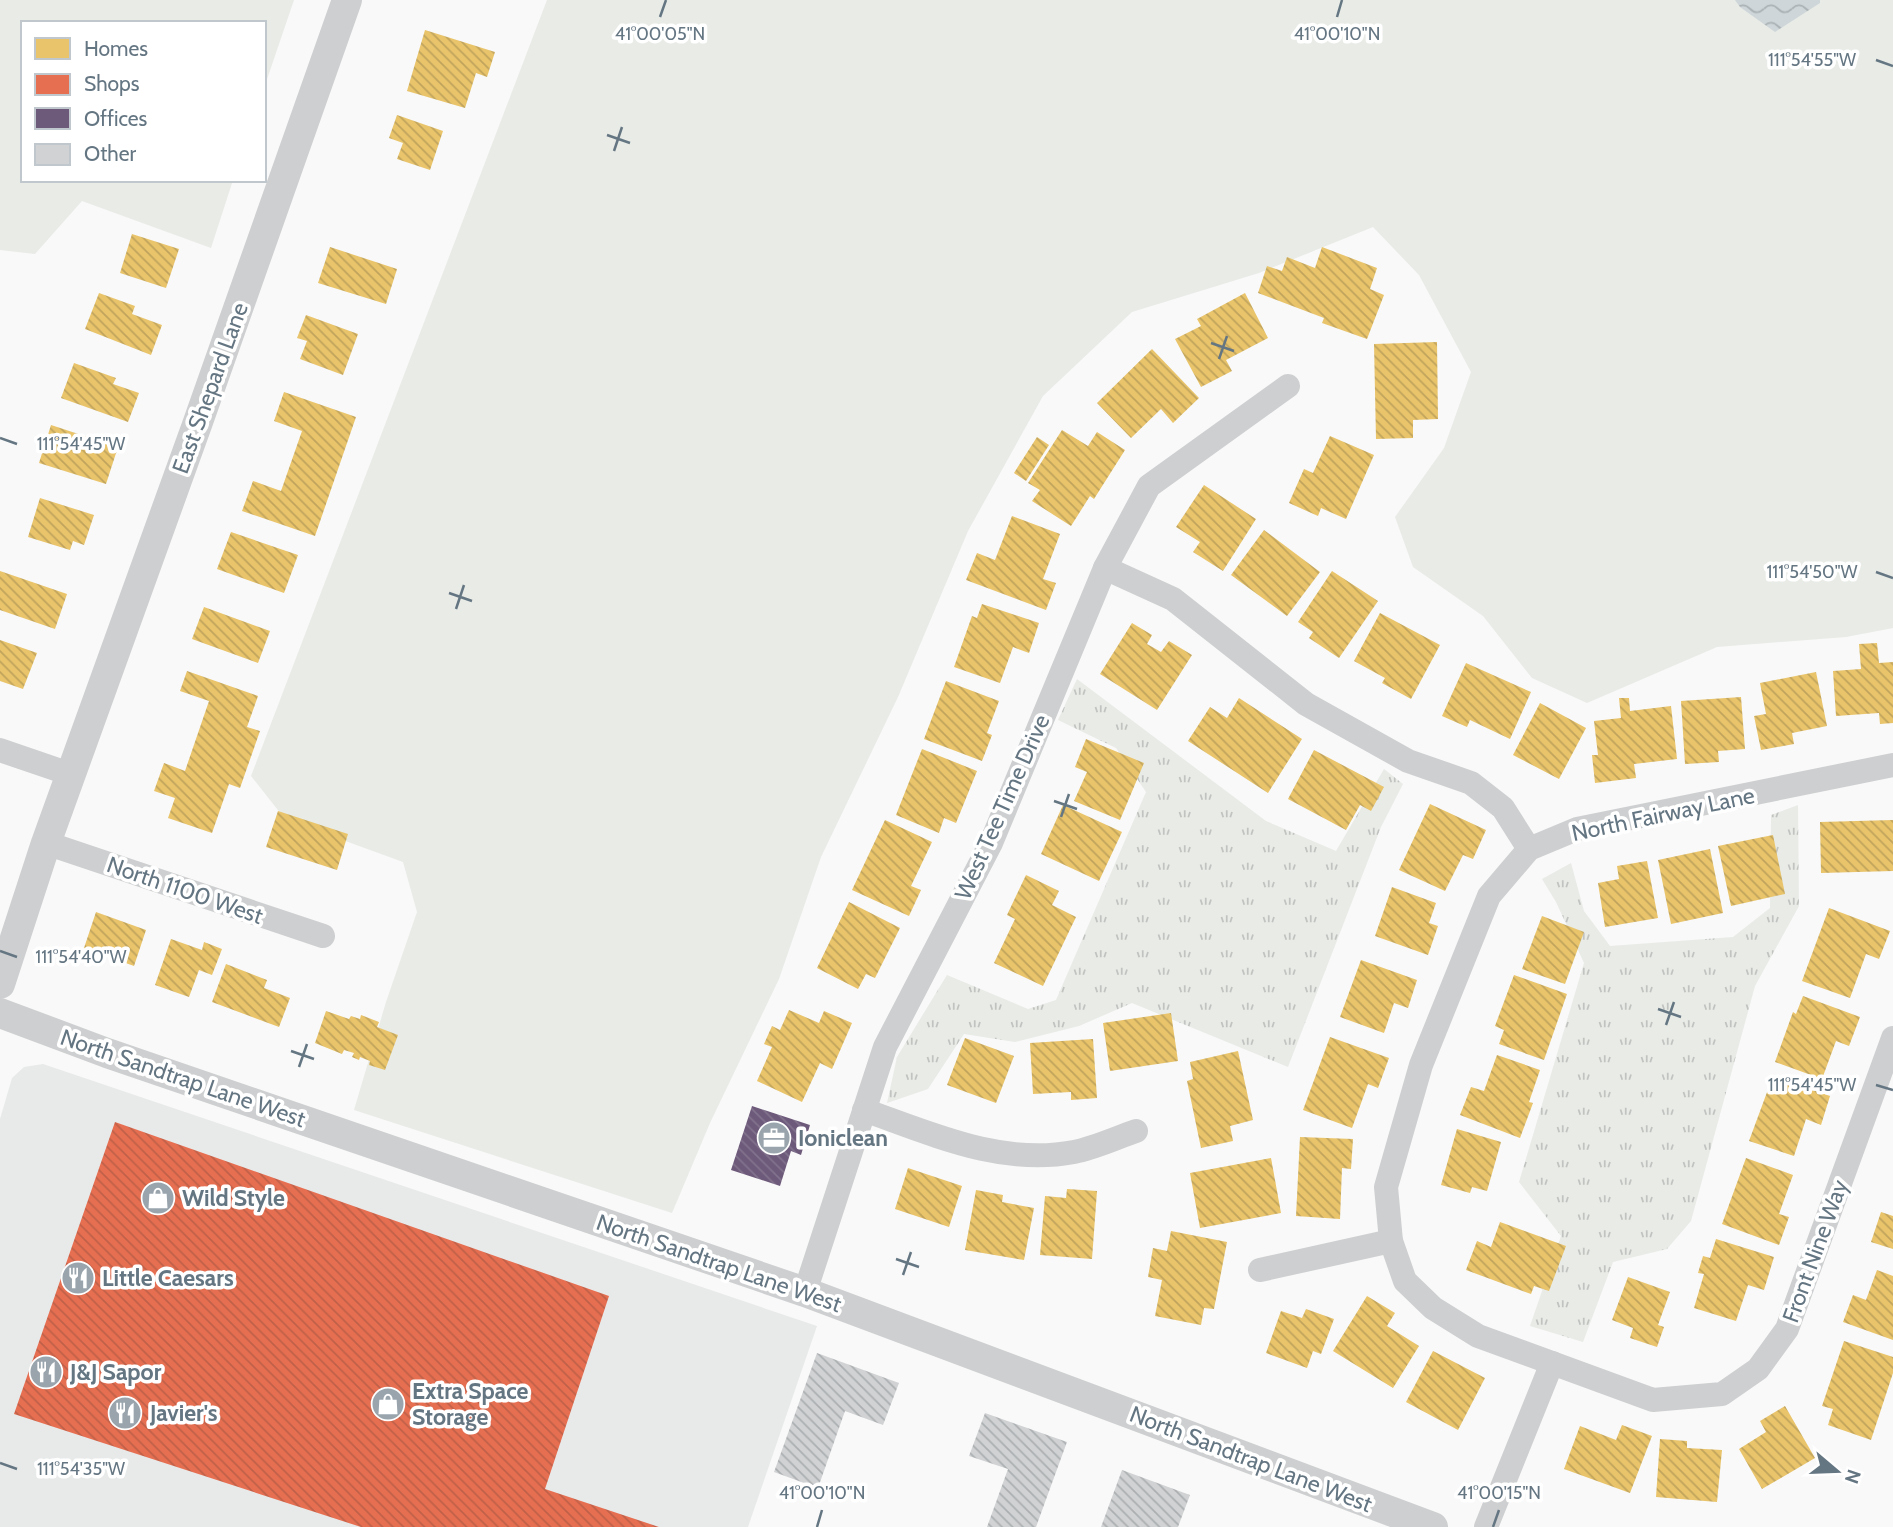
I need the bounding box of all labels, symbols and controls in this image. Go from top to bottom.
legend [21,21,266,182]
text: 41°00'05"N [615,23,705,45]
text: 41°00'10"N [1294,23,1380,45]
text: Homes [84,36,148,61]
text: 111°54'55"W [1768,49,1856,71]
text: Shops [84,71,140,96]
text: Offices [84,106,148,131]
text: Other [84,141,136,166]
street label: East Shepard Lane [166,299,254,477]
text: 111°54'45"W [37,433,125,455]
text: 111°54'50"W [1767,561,1858,583]
street label: West Tee Time Drive [949,710,1056,904]
street label: North Fairway Lane [1569,781,1757,847]
street label: North 1100 West [103,850,267,930]
text: 111°54'40"W [35,946,127,968]
street label: North Sandtrap Lane West [57,1023,309,1133]
text: 111°54'45"W [1768,1074,1856,1096]
office icon: Ioniclean [755,1119,793,1157]
place label: Ioniclean [798,1124,888,1152]
street label: Front Nine Way [1776,1175,1854,1326]
shop icon: Wild Style [139,1179,177,1217]
place label: Wild Style [182,1184,285,1212]
street label: North Sandtrap Lane West [593,1208,845,1318]
restaurant icon: Little Caesars [59,1259,97,1297]
place label: Little Caesars [102,1264,234,1292]
restaurant icon: J&J Sapor [27,1353,65,1391]
place label: J&J Sapor [69,1358,162,1386]
place label: Extra Space Storage [412,1377,529,1431]
shop icon: Extra Space Storage [369,1385,407,1423]
restaurant icon: Javier's [106,1394,144,1432]
place label: Javier's [149,1399,218,1427]
street label: North Sandtrap Lane West [1126,1400,1376,1518]
north arrow [1802,1436,1872,1506]
text: 111°54'35"W [37,1458,125,1480]
text: N [1840,1466,1866,1486]
text: 41°00'10"N [779,1482,865,1504]
text: 41°00'15"N [1457,1482,1541,1504]

